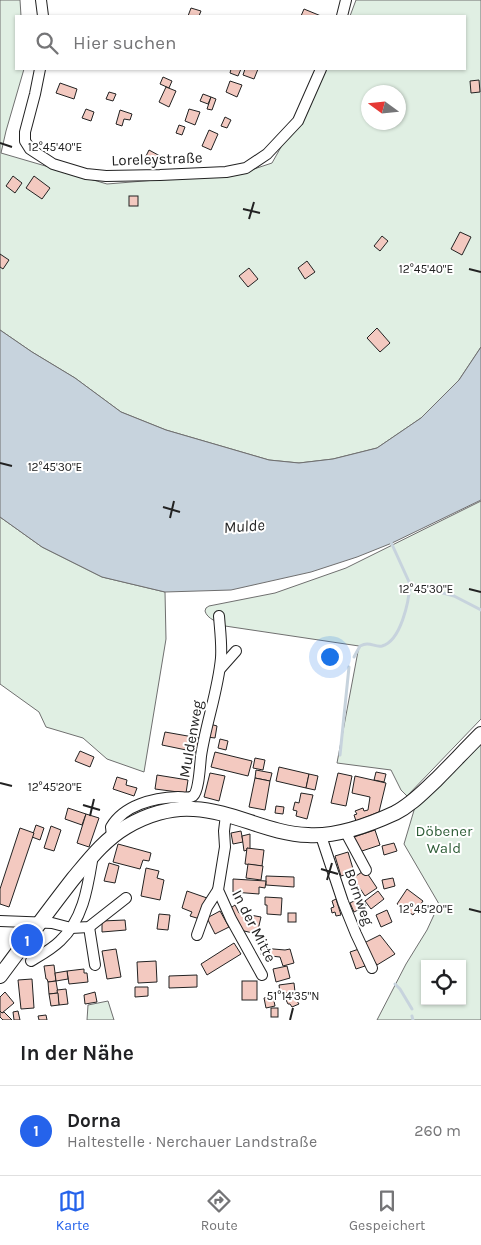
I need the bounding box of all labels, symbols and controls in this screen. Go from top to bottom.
search box [15,15,466,70]
icon: search [33,29,61,57]
text: Hier suchen [73,32,176,54]
north arrow [361,85,406,130]
text: 12°45'40"E [28,140,82,154]
street label: Loreleystraße [111,148,203,170]
text: 12°45'40"E [399,262,453,276]
text: 12°45'30"E [28,460,82,474]
water label: Mulde [223,515,266,537]
text: 12°45'30"E [399,582,453,596]
your location [317,644,343,670]
street label: Muldenweg [175,698,207,779]
text: 12°45'20"E [28,780,82,794]
park label: Döbener Wald [416,822,473,857]
street label: Bornweg [340,866,378,928]
street label: In der Mitte [228,887,280,965]
text: 12°45'20"E [399,902,453,916]
pin: 1 [11,921,43,959]
map controls [421,960,466,1005]
button: locate [421,960,466,1005]
text: 51°14'35"N [267,989,319,1003]
text: In der Nähe [20,1041,134,1065]
text: Dorna [67,1110,121,1132]
text: 1 [33,1121,39,1140]
text: 260 m [414,1121,461,1140]
text: Haltestelle · Nerchauer Landstraße [67,1132,317,1151]
tab: Karte [56,1187,89,1234]
tab: Route [201,1187,238,1234]
tab: Gespeichert [349,1187,425,1234]

